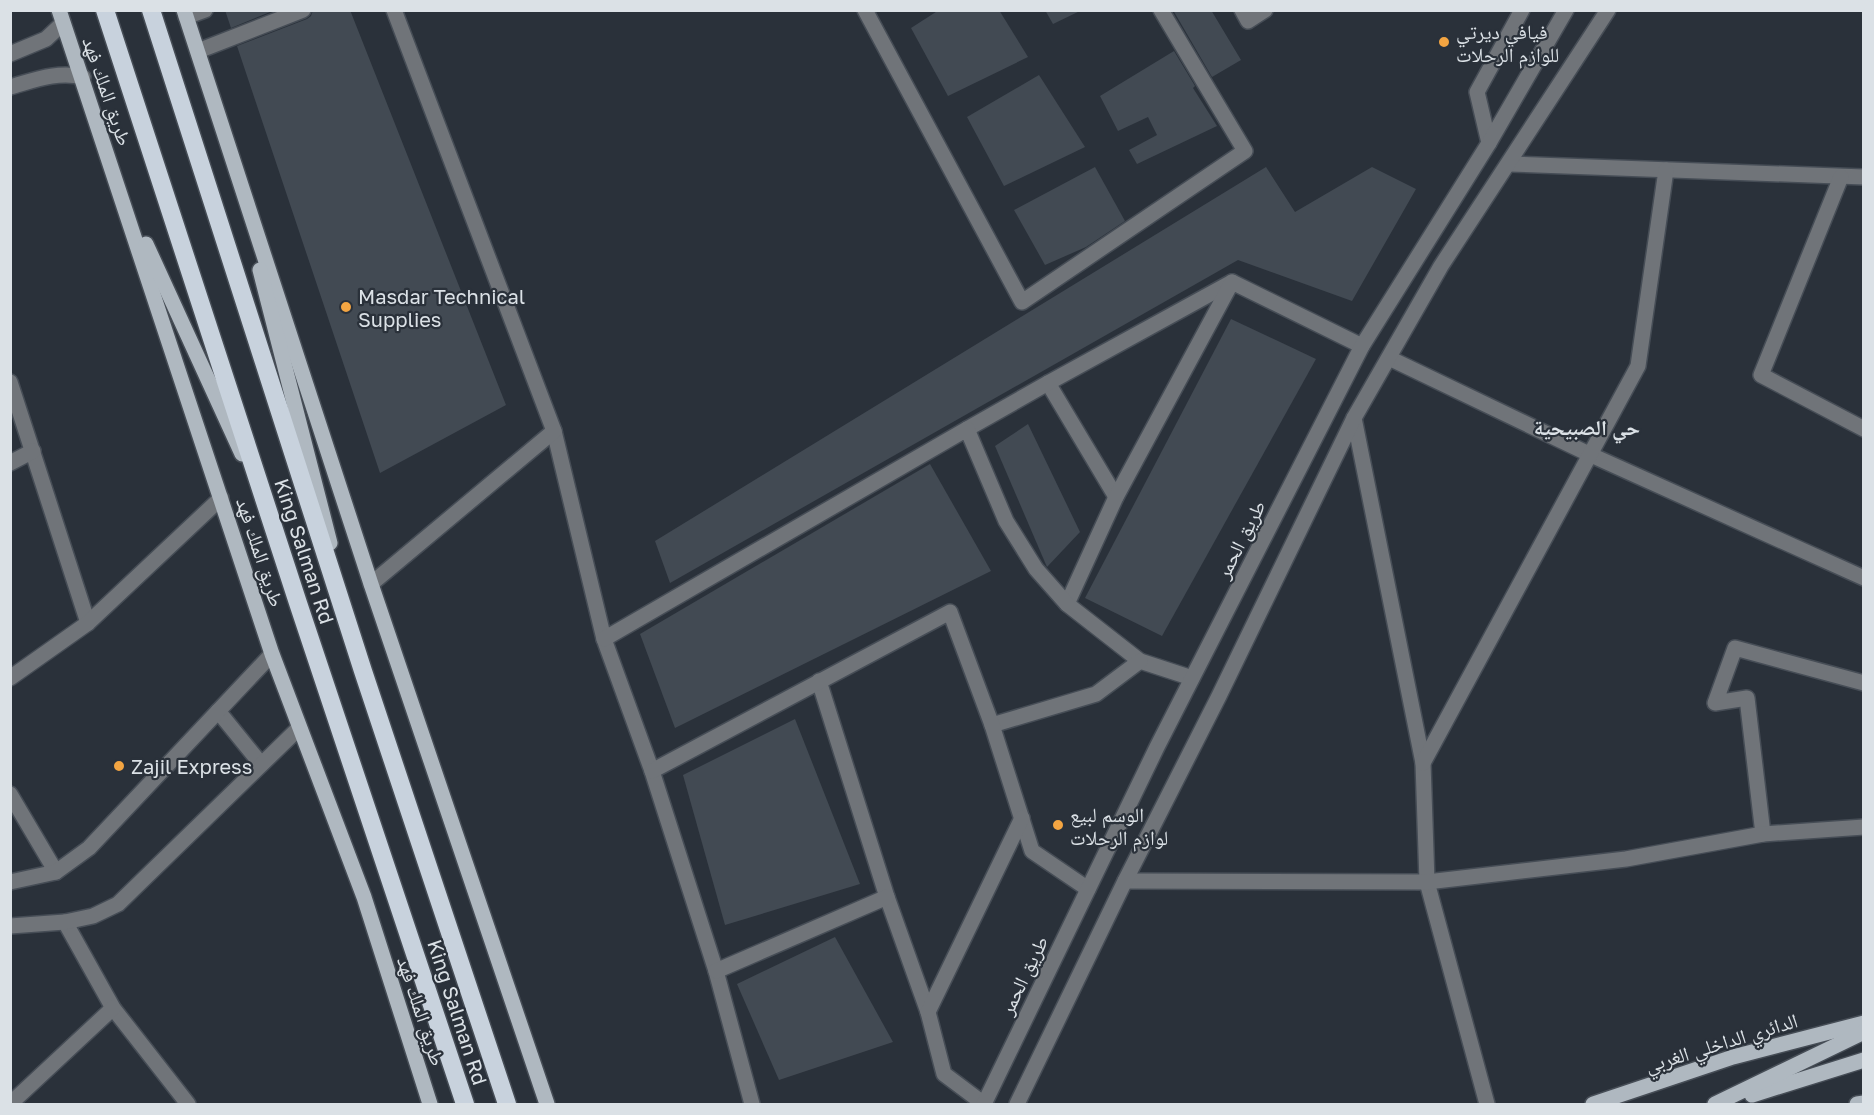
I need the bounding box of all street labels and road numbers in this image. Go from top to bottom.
street label: طريق الملك فهد [77,33,138,149]
street label: King Salman Rd [270,475,340,627]
street label: طريق الملك فهد [231,494,290,610]
street label: طريق الحمر [1210,496,1271,584]
street label: طريق الحمر [993,932,1053,1020]
street label: King Salman Rd [423,936,493,1088]
street label: طريق الملك فهد [392,953,451,1069]
street label: الدائري الداخلي الغربي [1642,1007,1802,1081]

